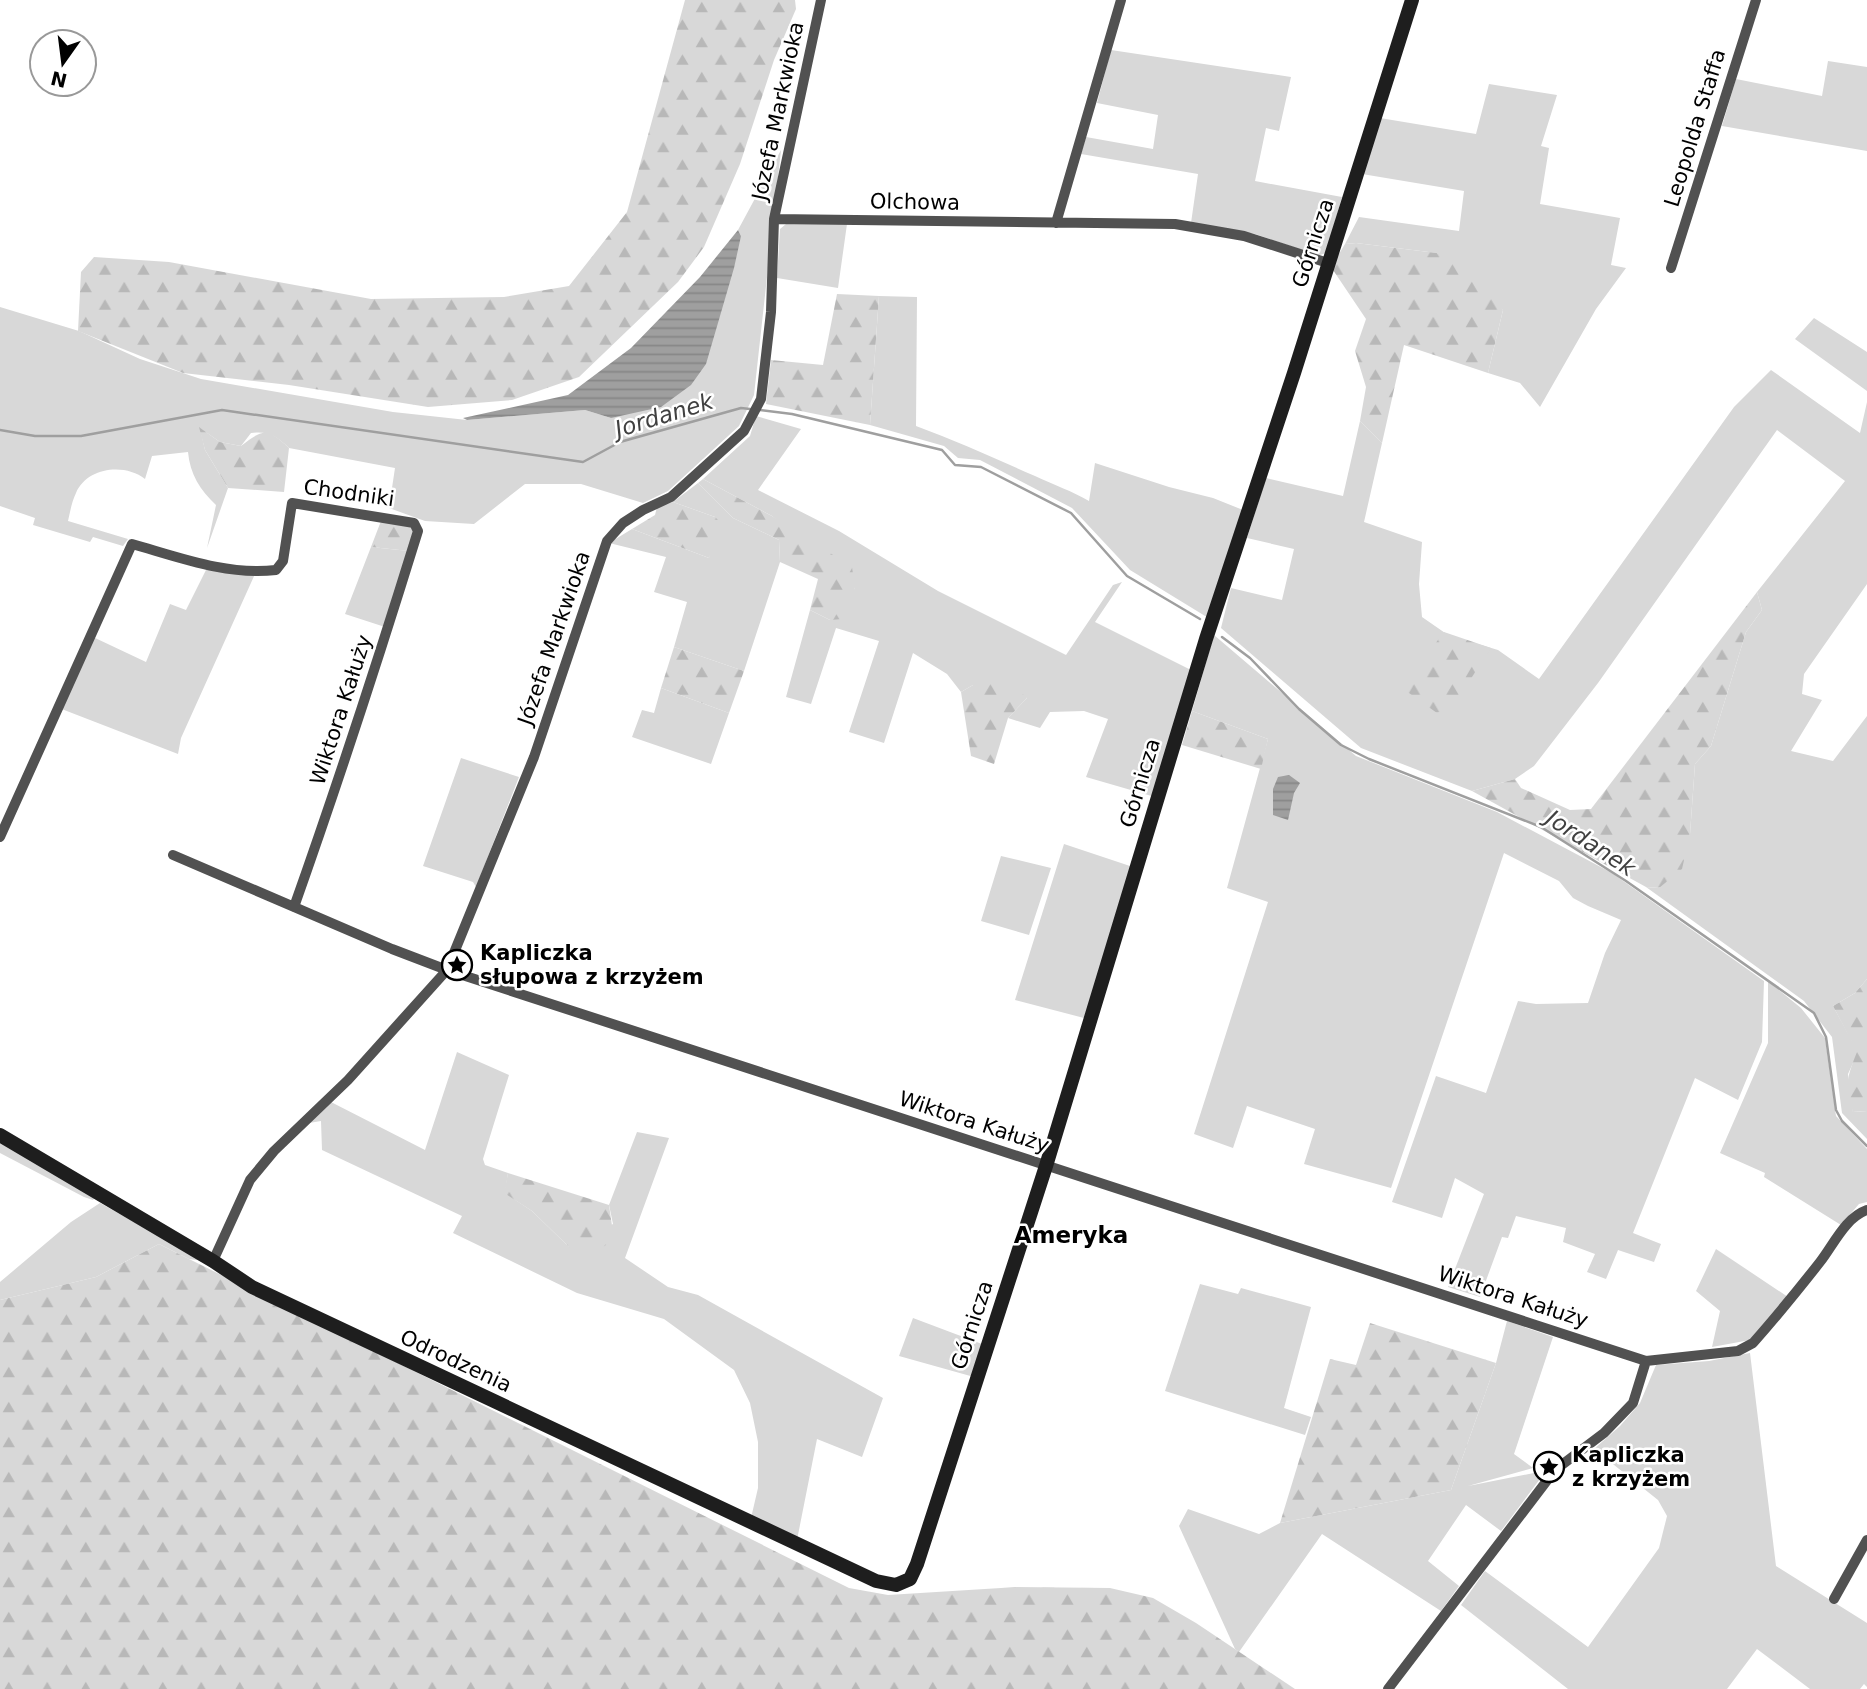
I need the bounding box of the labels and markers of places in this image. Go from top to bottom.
place label: Kapliczka słupowa z krzyżem [480,941,704,989]
place icon: Kapliczka słupowa z krzyżem [440,948,474,982]
place label: Kapliczka z krzyżem [1572,1443,1690,1491]
place icon: Kapliczka z krzyżem [1532,1450,1566,1484]

